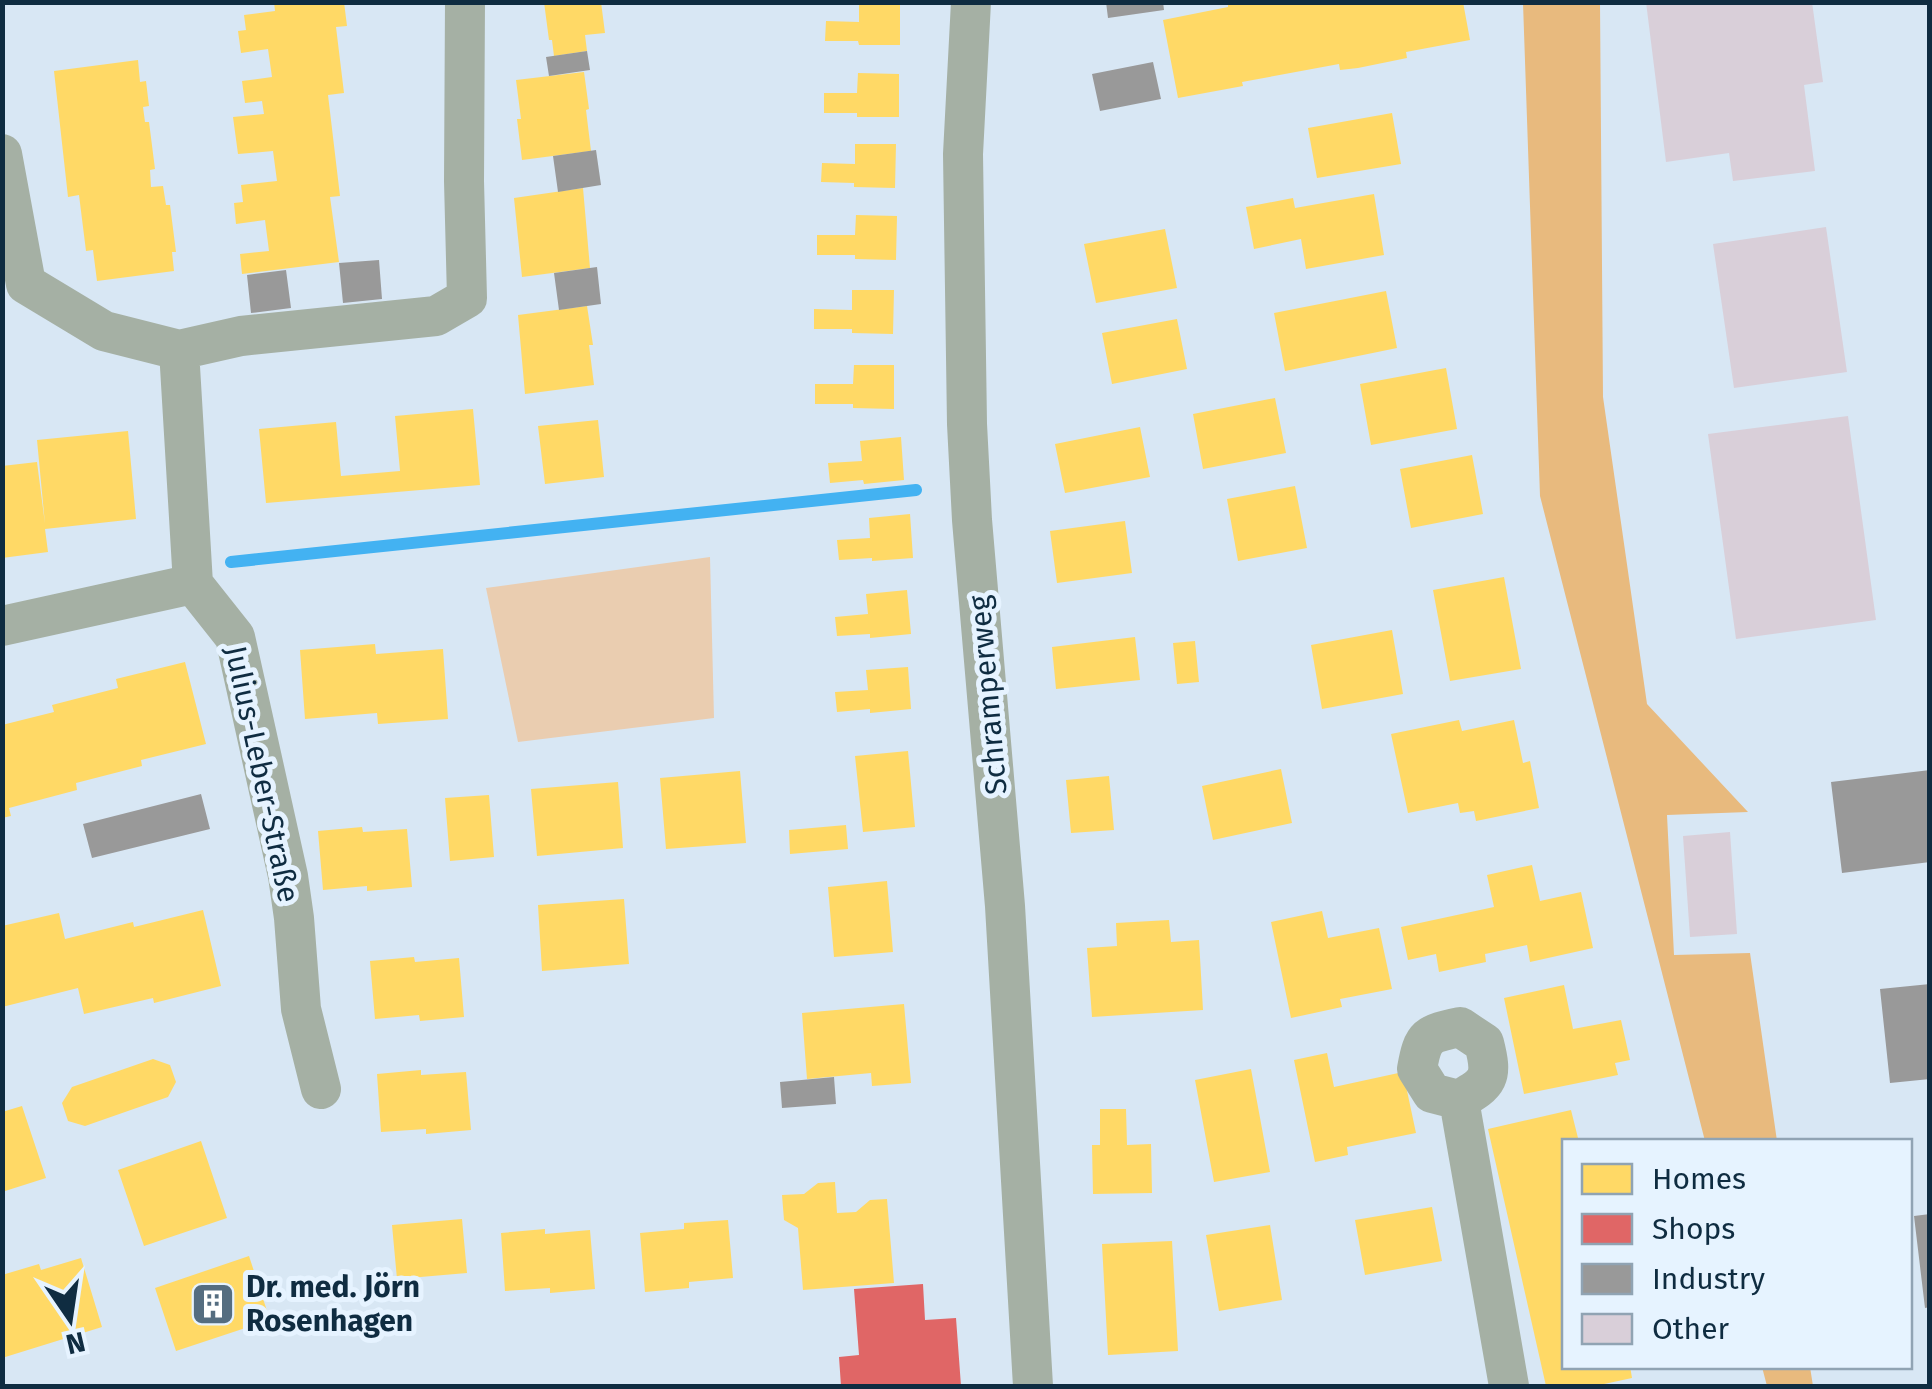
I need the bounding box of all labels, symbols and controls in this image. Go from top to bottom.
street label: Schramperweg [961,593,1015,796]
street label: Julius-Leber-Straße [217,642,307,906]
legend [1562,1139,1912,1369]
text: Homes [1652,1161,1746,1197]
text: Shops [1652,1211,1735,1247]
text: Industry [1652,1261,1765,1297]
north arrow [20,1269,120,1369]
place label: Dr. med. Jörn Rosenhagen [246,1269,420,1339]
building icon: Dr. med. Jörn Rosenhagen [190,1281,236,1327]
text: Other [1652,1311,1730,1347]
text: N [63,1325,88,1361]

